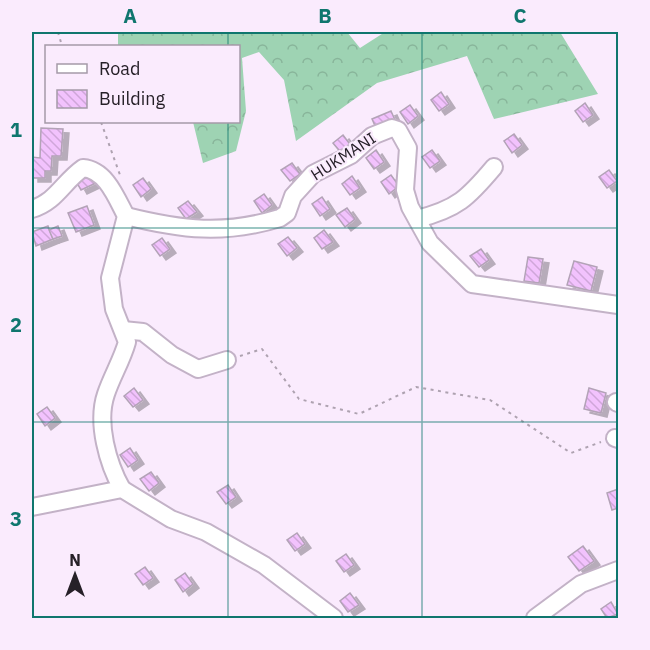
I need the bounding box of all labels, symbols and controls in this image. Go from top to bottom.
text: A [123,2,137,29]
text: B [318,2,332,29]
text: C [513,2,527,29]
legend [45,45,240,123]
text: Road [99,57,140,80]
text: Building [99,87,166,110]
text: 1 [10,116,22,143]
street label: HUKMANI [307,128,379,184]
text: 2 [10,311,22,338]
text: 3 [10,505,22,532]
north arrow [45,545,105,605]
text: N [69,550,81,570]

